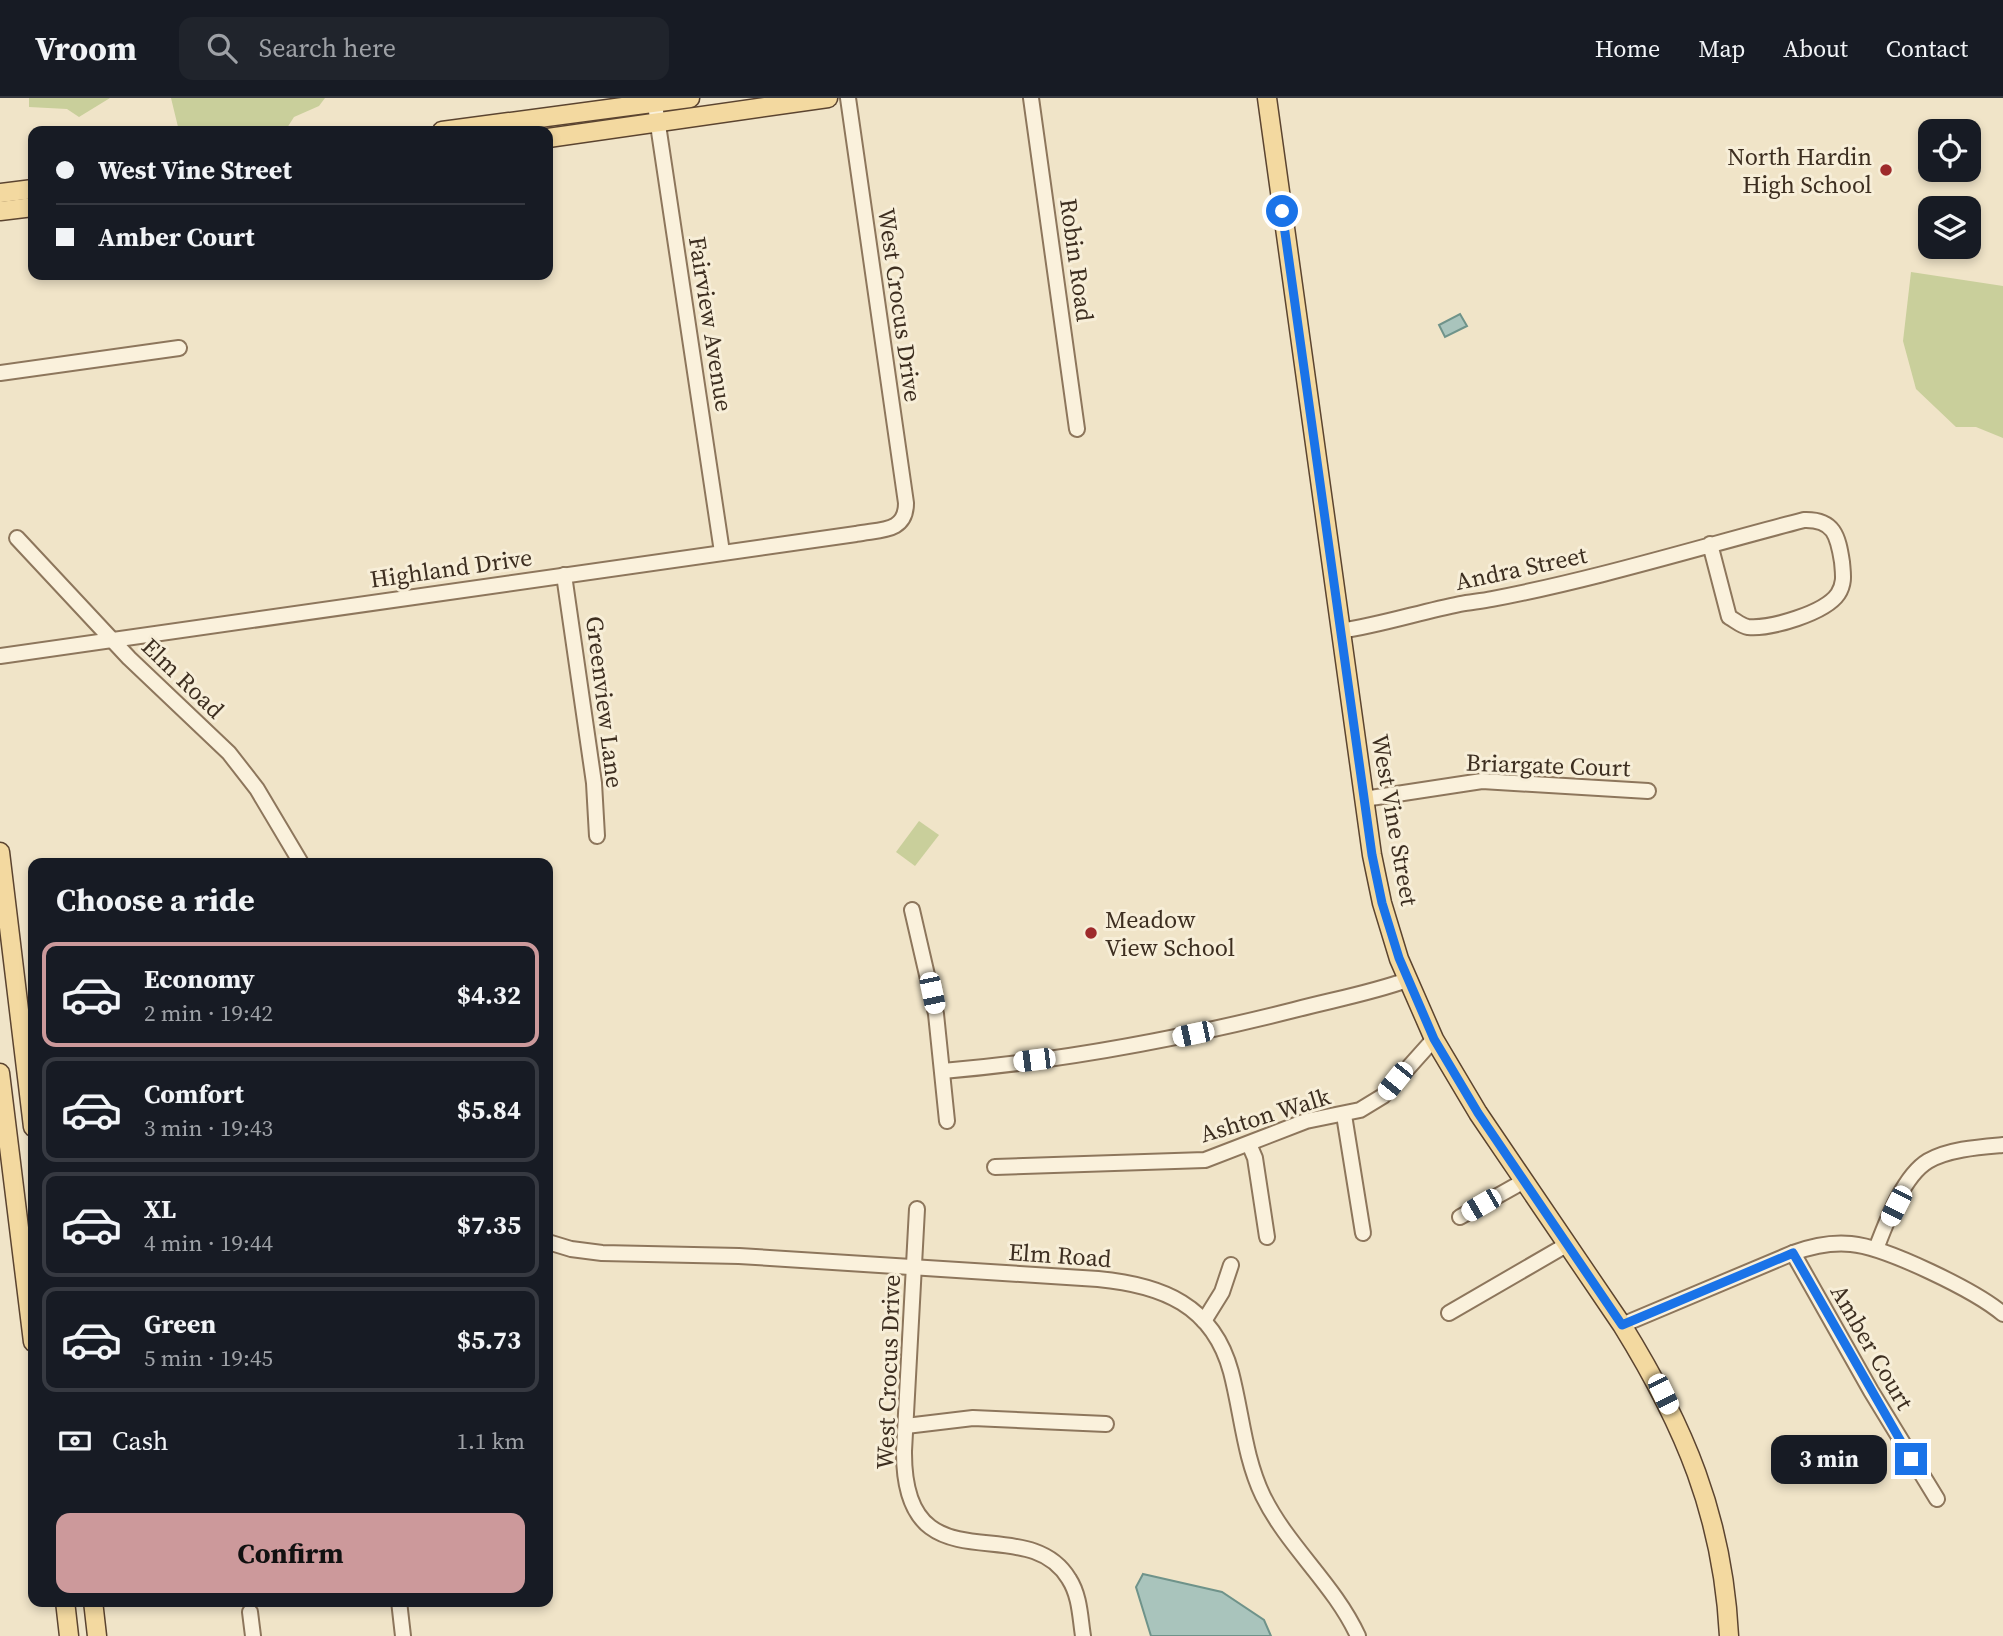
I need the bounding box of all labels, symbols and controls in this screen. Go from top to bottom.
search box [179,17,669,80]
text: Vroom [35,26,137,71]
icon: search [203,29,241,67]
text: Search here [259,30,396,66]
text: Home [1595,32,1660,65]
text: Map [1698,32,1745,65]
text: About [1783,32,1848,65]
text: Contact [1886,32,1968,65]
map controls [1918,119,1981,259]
button: locate [1918,119,1981,182]
place label: North Hardin High School [1727,140,1872,201]
text: West Vine Street [98,152,292,188]
marker: North Hardin High School [1878,162,1894,178]
route start [1266,195,1298,227]
street label: Robin Road [1052,196,1102,324]
button: layers [1918,196,1981,259]
street label: West Crocus Drive [870,206,930,404]
text: Amber Court [98,219,255,255]
street label: Fairview Avenue [681,234,741,414]
street label: Andra Street [1452,538,1590,598]
street label: Highland Drive [368,540,534,596]
street label: Greenview Lane [578,614,632,790]
street label: Elm Road [134,630,232,726]
street label: West Vine Street [1364,732,1426,909]
street label: Briargate Court [1465,746,1631,784]
text: Choose a ride [56,878,255,922]
place label: Meadow View School [1105,903,1235,964]
marker: Meadow View School [1083,925,1099,941]
text: Economy [144,961,255,997]
icon: car [60,963,123,1026]
car [918,970,947,1016]
text: $4.32 [457,977,521,1013]
text: 2 min · 19:42 [144,997,273,1029]
car [1171,1019,1216,1049]
car [1012,1047,1057,1073]
car [1374,1058,1417,1104]
text: Comfort [144,1076,244,1112]
icon: car [60,1078,123,1141]
street label: Ashton Walk [1196,1079,1335,1150]
text: $5.84 [457,1092,521,1128]
text: 3 min · 19:43 [144,1112,273,1144]
car [1878,1183,1915,1229]
car [1458,1185,1505,1225]
text: XL [144,1191,176,1227]
icon: car [60,1193,123,1256]
text: $7.35 [457,1207,521,1243]
text: 4 min · 19:44 [144,1227,273,1259]
street label: Elm Road [1007,1235,1113,1275]
street label: West Crocus Drive [868,1274,908,1470]
street label: Amber Court [1823,1278,1921,1416]
text: Green [144,1306,216,1342]
icon: car [60,1308,123,1371]
text: $5.73 [457,1322,521,1358]
text: 5 min · 19:45 [144,1342,273,1374]
car [1645,1371,1682,1417]
icon: cash [56,1422,94,1460]
text: Cash [112,1423,168,1459]
text: 1.1 km [456,1425,525,1457]
callout: 3 min [1771,1434,1886,1484]
text: 3 min [1799,1443,1859,1475]
route end [1895,1443,1927,1475]
button: Confirm [56,1513,525,1593]

